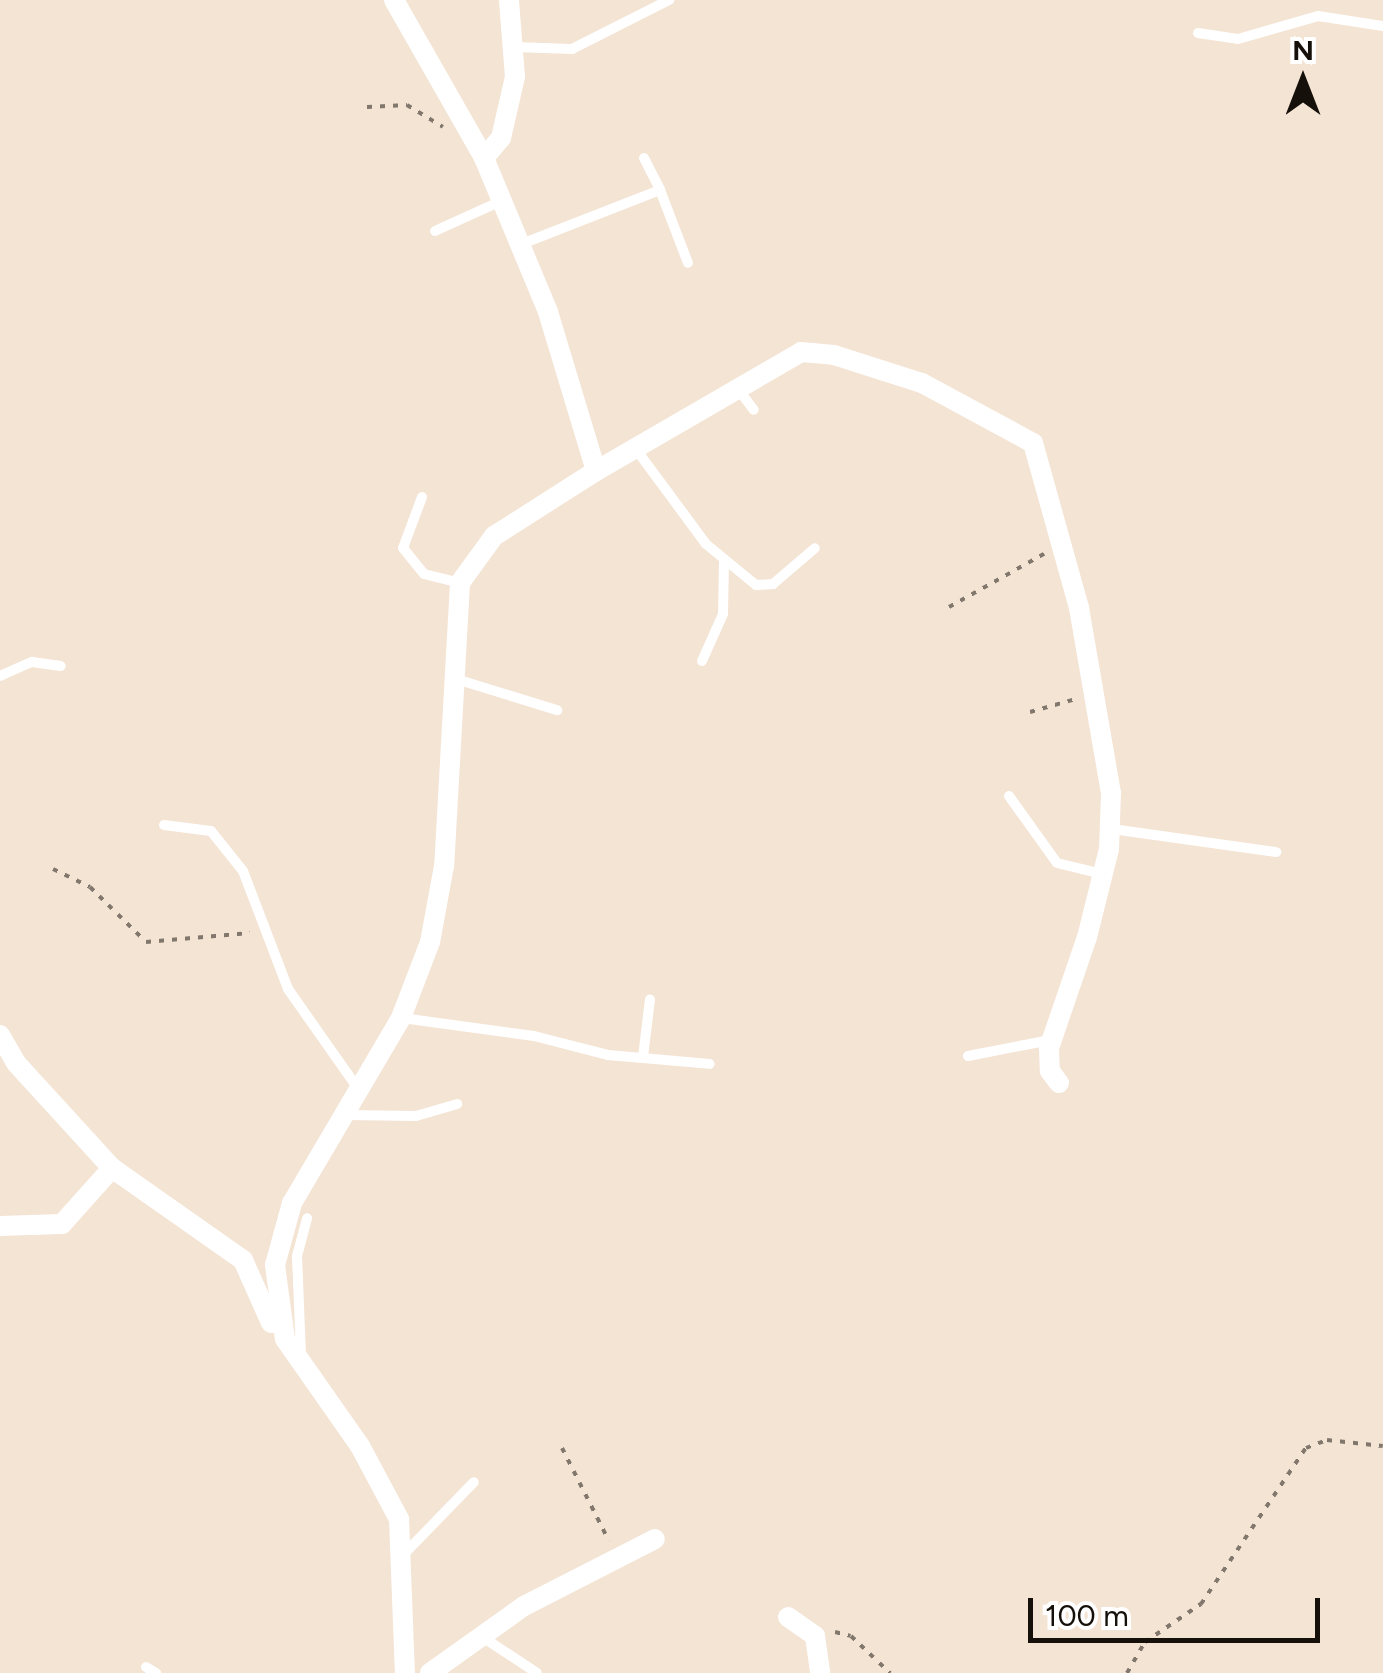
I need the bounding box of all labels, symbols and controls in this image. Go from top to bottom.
north arrow [1253,30,1353,130]
text: N [1292,33,1314,67]
scale bar [1033,1578,1326,1640]
text: 100 m [1045,1597,1129,1634]

